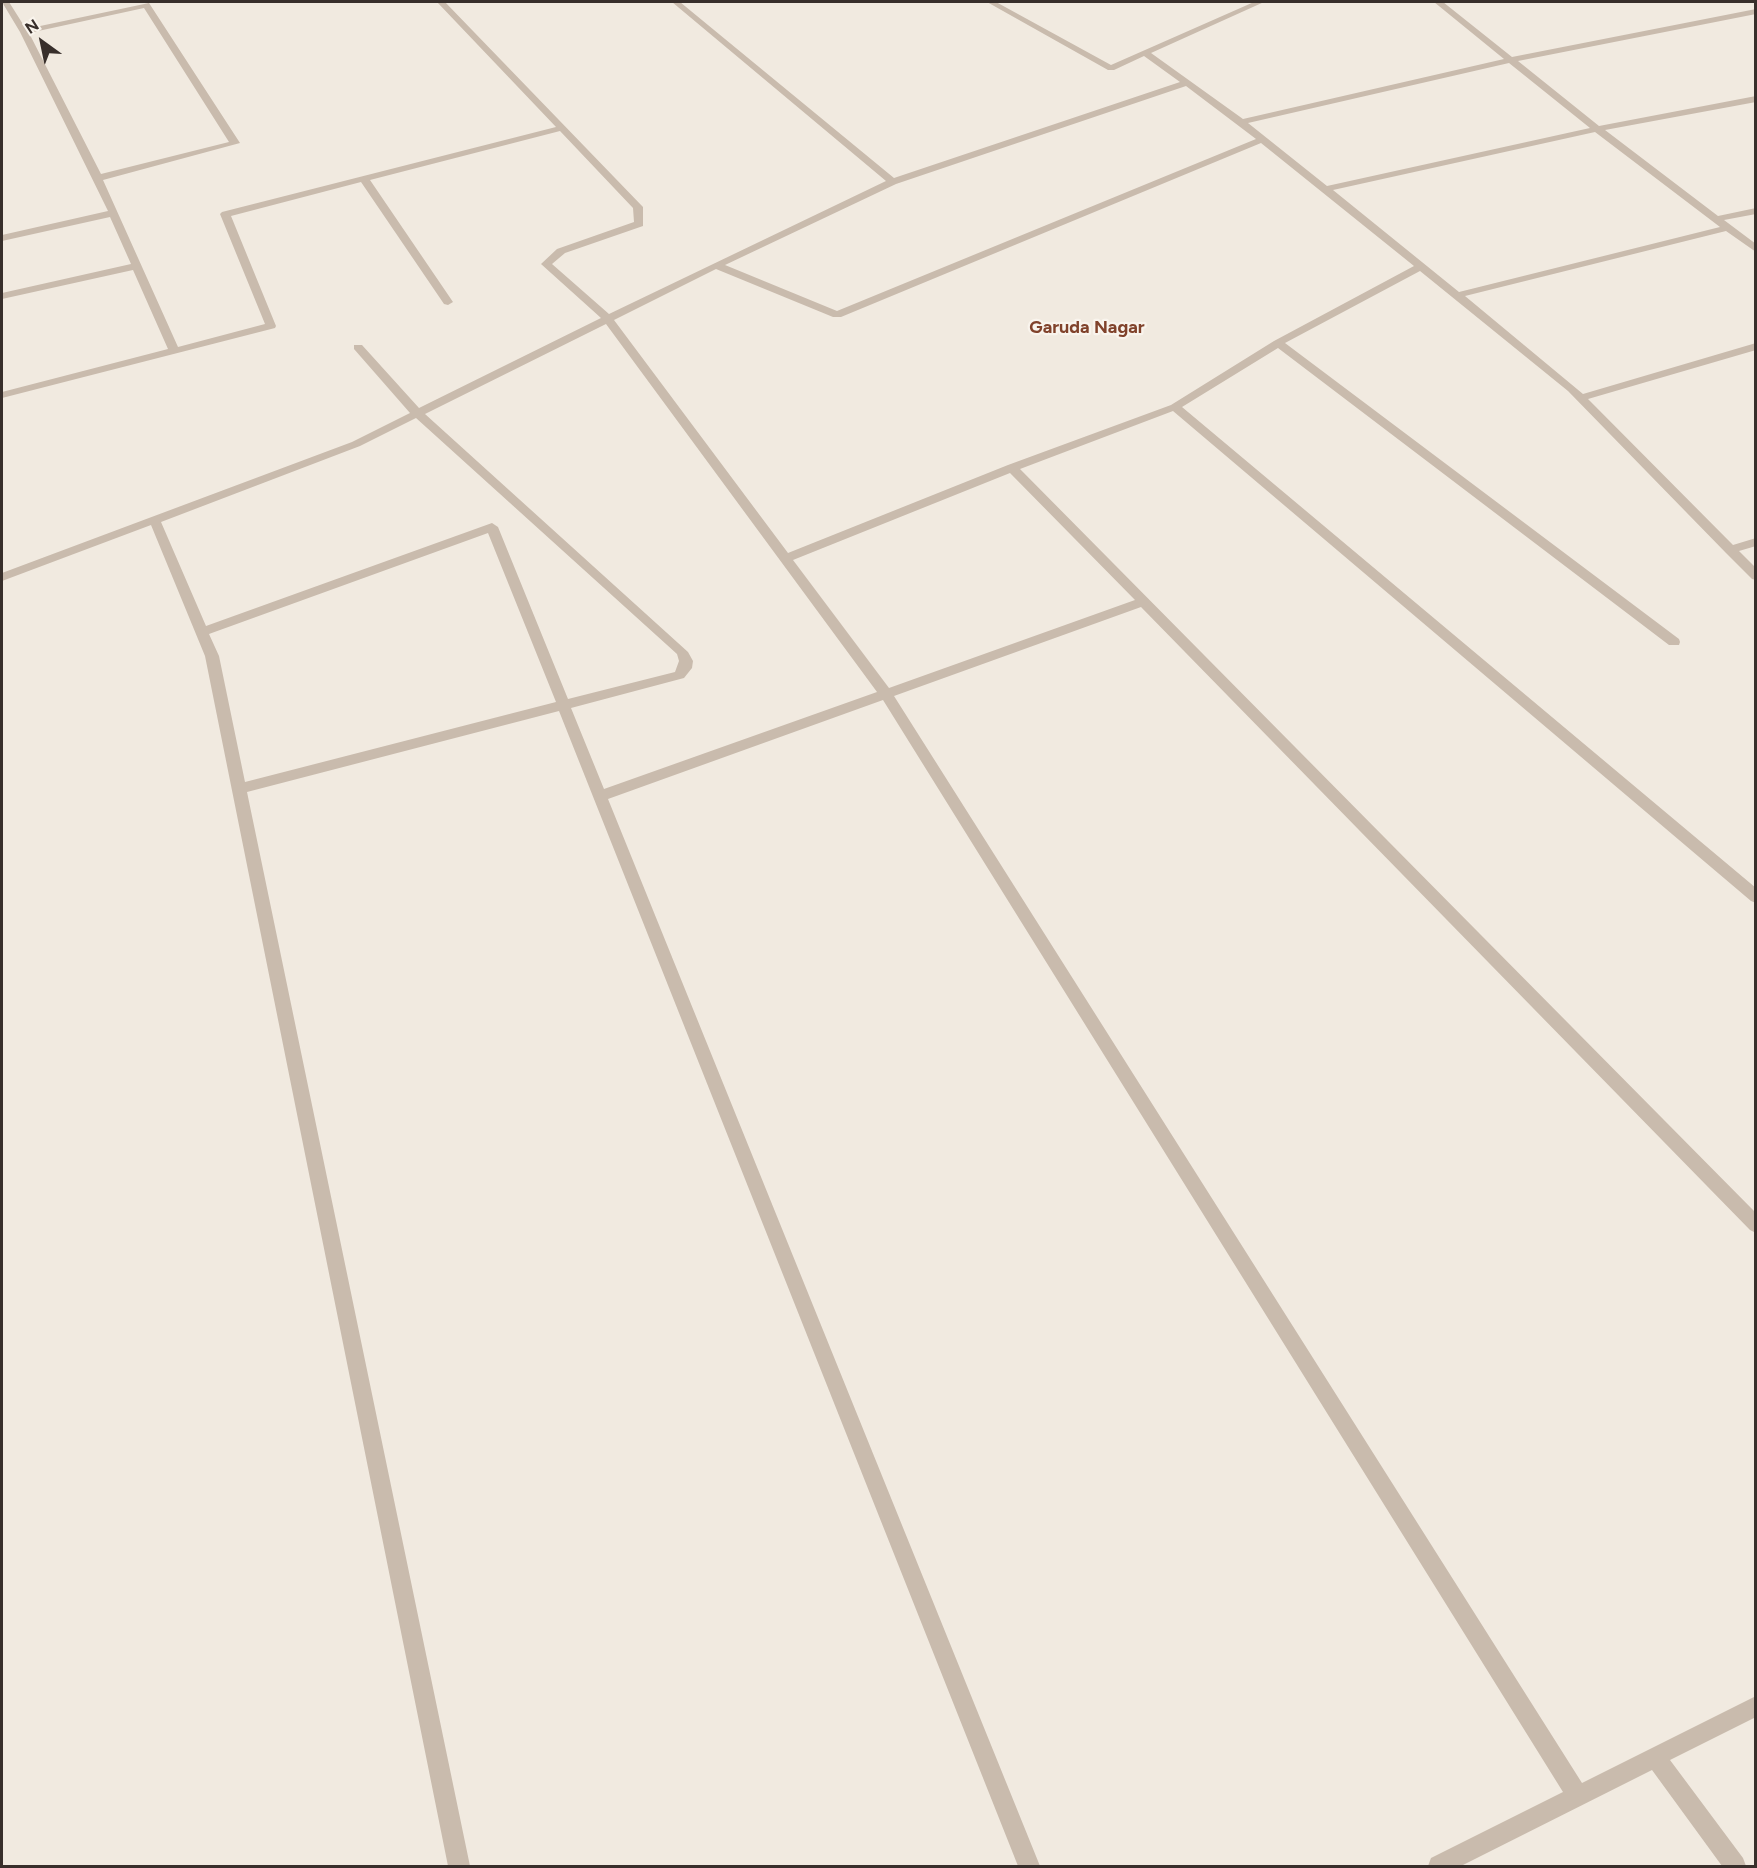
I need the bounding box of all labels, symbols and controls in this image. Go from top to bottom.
north arrow [12,12,72,72]
text: N [22,15,42,38]
district label: Garuda Nagar [1029,317,1145,339]

